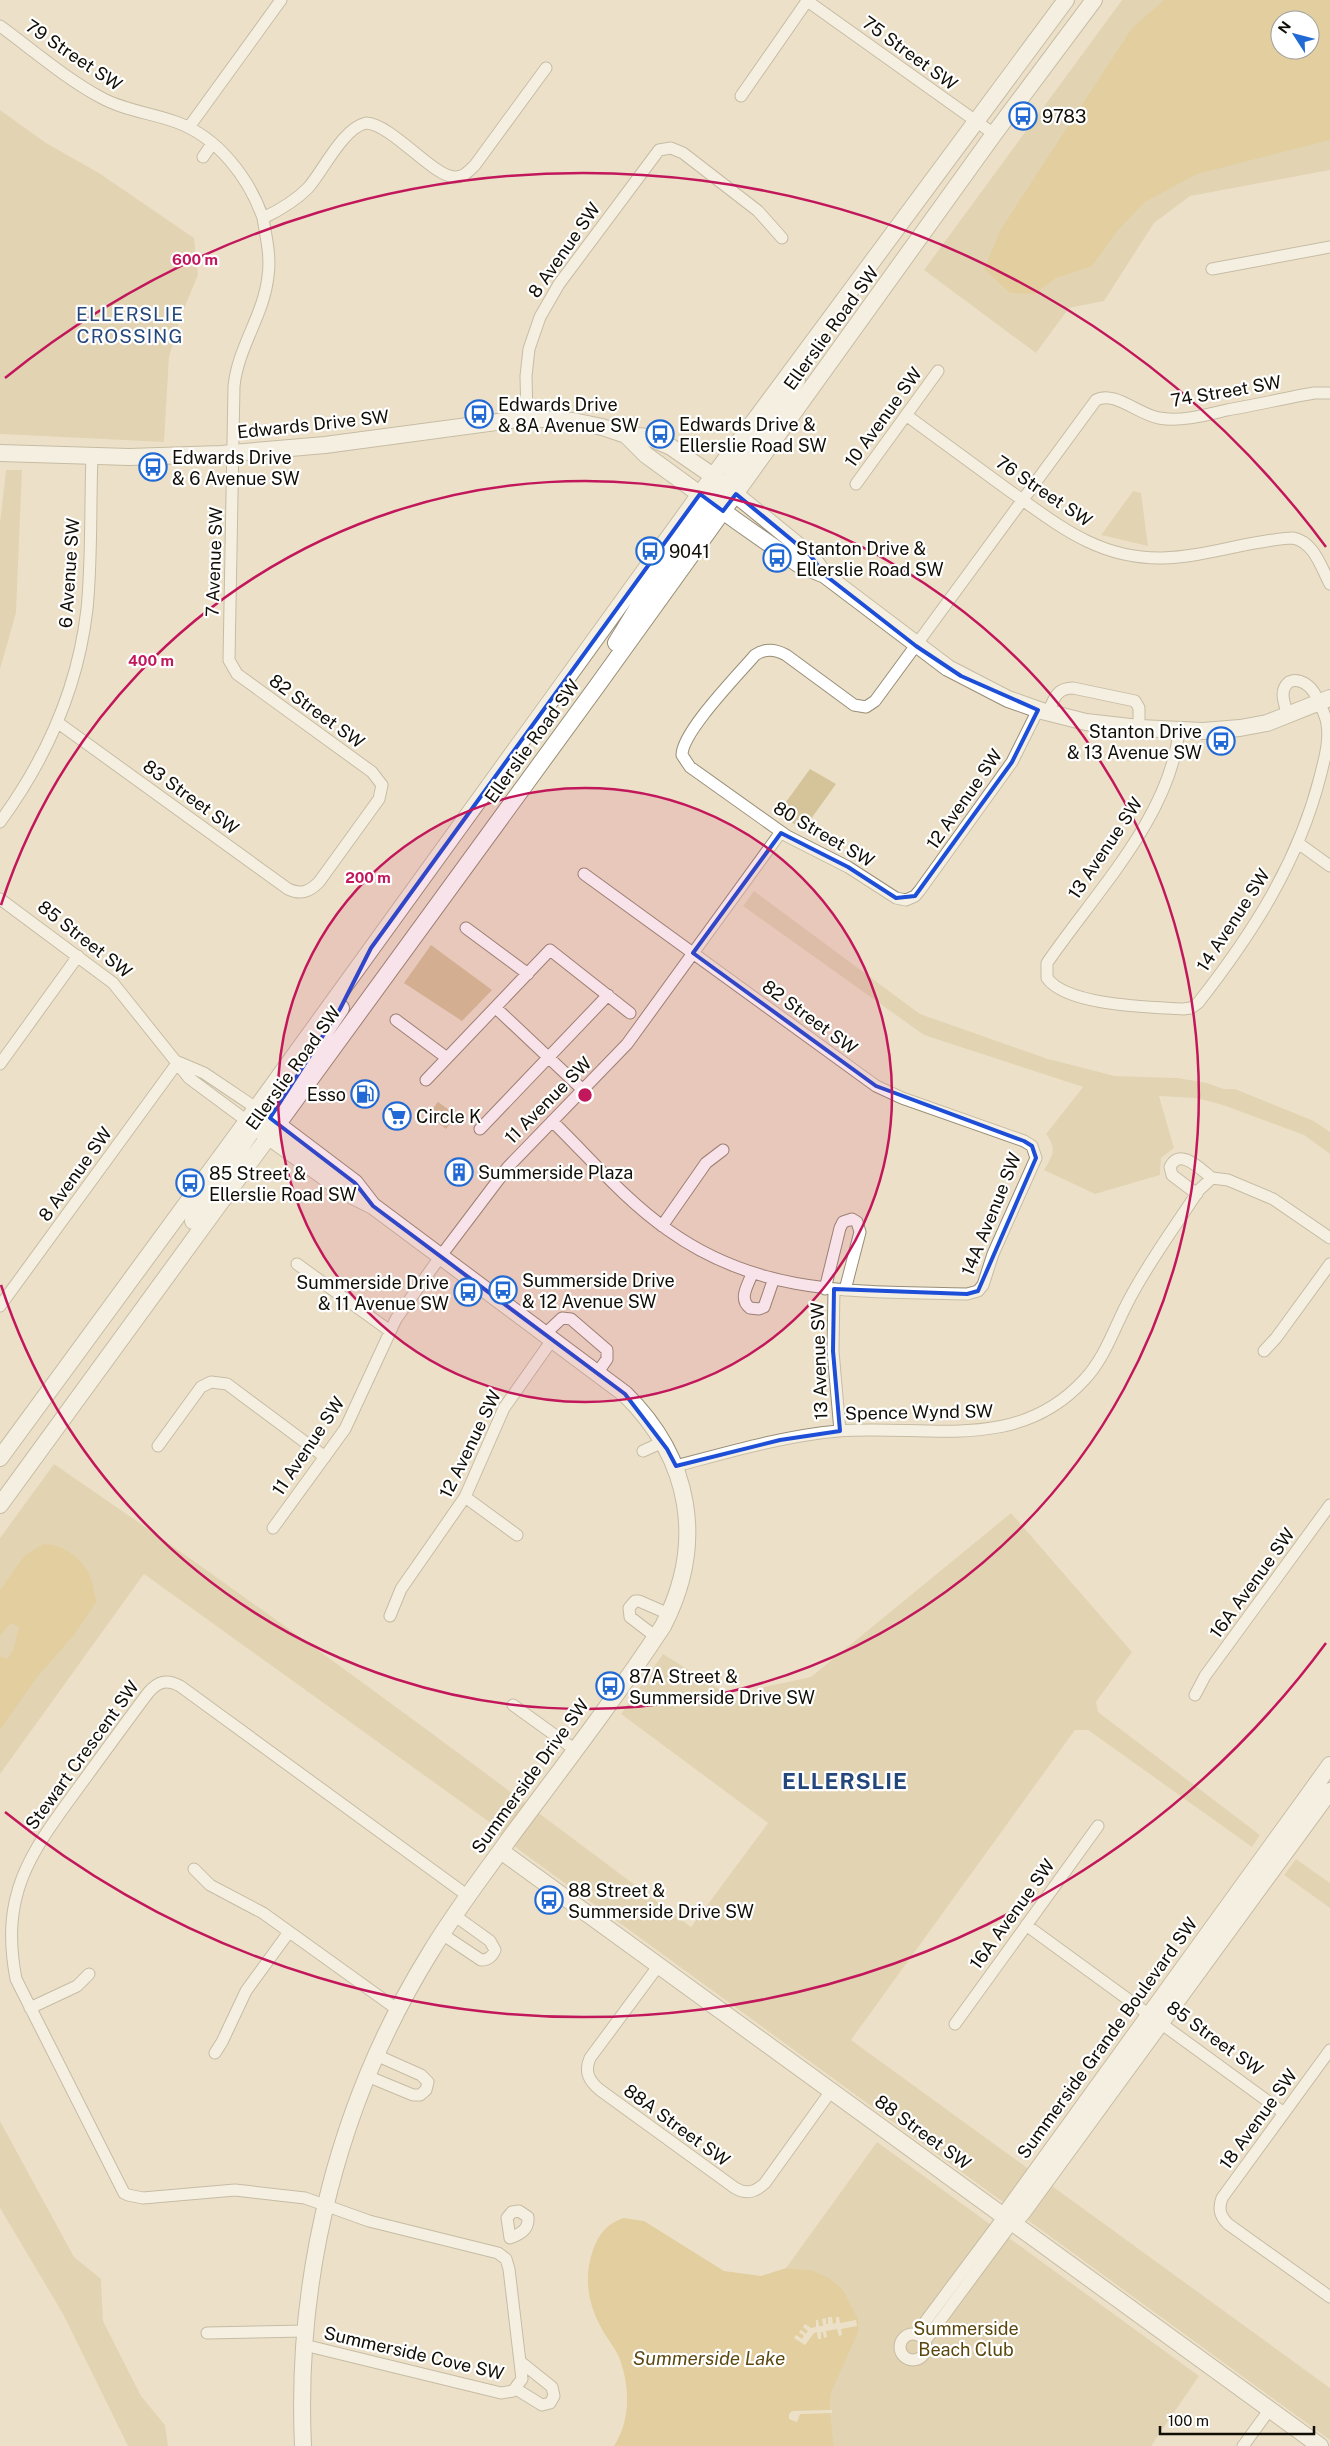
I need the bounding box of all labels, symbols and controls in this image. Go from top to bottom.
north arrow [1270,10,1320,60]
street label: 75 Street SW [858,11,962,95]
street label: 79 Street SW [22,15,126,95]
text: N [1275,18,1294,36]
bus stop icon: 9783 [1008,101,1038,131]
place label: 9783 [1042,106,1086,127]
street label: 8 Avenue SW [524,199,604,301]
text: 600 m [172,251,218,268]
street label: Ellerslie Road SW [779,262,883,394]
district label: ELLERSLIE CROSSING [76,303,184,347]
street label: 10 Avenue SW [840,363,926,471]
street label: 74 Street SW [1169,371,1283,411]
place label: Edwards Drive & 8A Avenue SW [498,394,639,436]
bus stop icon: Edwards Drive & 8A Avenue SW [464,399,494,429]
street label: Edwards Drive SW [236,406,390,442]
place label: Edwards Drive & Ellerslie Road SW [679,414,827,456]
bus stop icon: Edwards Drive & Ellerslie Road SW [645,419,675,449]
place label: Edwards Drive & 6 Avenue SW [172,447,300,489]
street label: 76 Street SW [992,451,1096,531]
bus stop icon: Edwards Drive & 6 Avenue SW [138,452,168,482]
street label: 7 Avenue SW [202,507,226,617]
street label: 6 Avenue SW [55,517,83,629]
bus stop icon: 9041 [635,536,665,566]
place label: Stanton Drive & Ellerslie Road SW [796,538,944,580]
place label: 9041 [669,541,710,562]
bus stop icon: Stanton Drive & Ellerslie Road SW [762,543,792,573]
text: 400 m [128,652,174,669]
street label: 82 Street SW [265,669,369,753]
street label: Ellerslie Road SW [480,675,584,807]
place label: Stanton Drive & 13 Avenue SW [1067,721,1202,763]
bus stop icon: Stanton Drive & 13 Avenue SW [1206,726,1236,756]
street label: 12 Avenue SW [922,745,1006,853]
street label: 83 Street SW [139,755,243,839]
street label: 13 Avenue SW [1063,793,1147,903]
street label: 80 Street SW [770,797,878,871]
street label: 14 Avenue SW [1192,865,1274,975]
text: 200 m [345,869,391,886]
street label: 85 Street SW [34,896,136,982]
street label: 82 Street SW [758,975,862,1059]
street label: Ellerslie Road SW [241,1002,345,1134]
street label: 11 Avenue SW [500,1052,596,1148]
fuel station icon: Esso [350,1079,380,1109]
place label: Esso [307,1084,346,1105]
centre of rings [576,1086,594,1104]
supermarket icon: Circle K [382,1101,412,1131]
place label: Circle K [416,1106,481,1127]
street label: 8 Avenue SW [34,1123,116,1225]
street label: 14A Avenue SW [957,1149,1025,1279]
building icon: Summerside Plaza [444,1157,474,1187]
place label: Summerside Plaza [478,1162,633,1183]
place label: 85 Street & Ellerslie Road SW [209,1163,357,1205]
bus stop icon: 85 Street & Ellerslie Road SW [175,1168,205,1198]
place label: Summerside Drive & 12 Avenue SW [522,1270,675,1312]
place label: Summerside Drive & 11 Avenue SW [296,1272,449,1314]
bus stop icon: Summerside Drive & 12 Avenue SW [488,1275,518,1305]
bus stop icon: Summerside Drive & 11 Avenue SW [453,1277,483,1307]
street label: 13 Avenue SW [806,1302,832,1420]
street label: 12 Avenue SW [435,1387,505,1501]
street label: 11 Avenue SW [267,1393,349,1499]
street label: Spence Wynd SW [845,1400,993,1424]
street label: 16A Avenue SW [1205,1524,1299,1642]
place label: 87A Street & Summerside Drive SW [629,1666,815,1708]
bus stop icon: 87A Street & Summerside Drive SW [595,1671,625,1701]
street label: Stewart Crescent SW [21,1676,143,1834]
street label: Summerside Drive SW [467,1695,593,1857]
district label: ELLERSLIE [782,1768,908,1794]
street label: 16A Avenue SW [965,1855,1059,1973]
place label: 88 Street & Summerside Drive SW [568,1880,754,1922]
bus stop icon: 88 Street & Summerside Drive SW [534,1885,564,1915]
street label: Summerside Grande Boulevard SW [1012,1913,1202,2163]
street label: 85 Street SW [1163,1996,1267,2080]
street label: 18 Avenue SW [1215,2065,1301,2173]
street label: 88A Street SW [620,2079,734,2171]
street label: 88 Street SW [871,2090,975,2174]
park label: Summerside Beach Club [913,2318,1019,2360]
street label: Summerside Cove SW [322,2322,506,2384]
water label: Summerside Lake [633,2347,785,2369]
scale bar [1160,2404,1314,2436]
text: 100 m [1168,2412,1209,2429]

